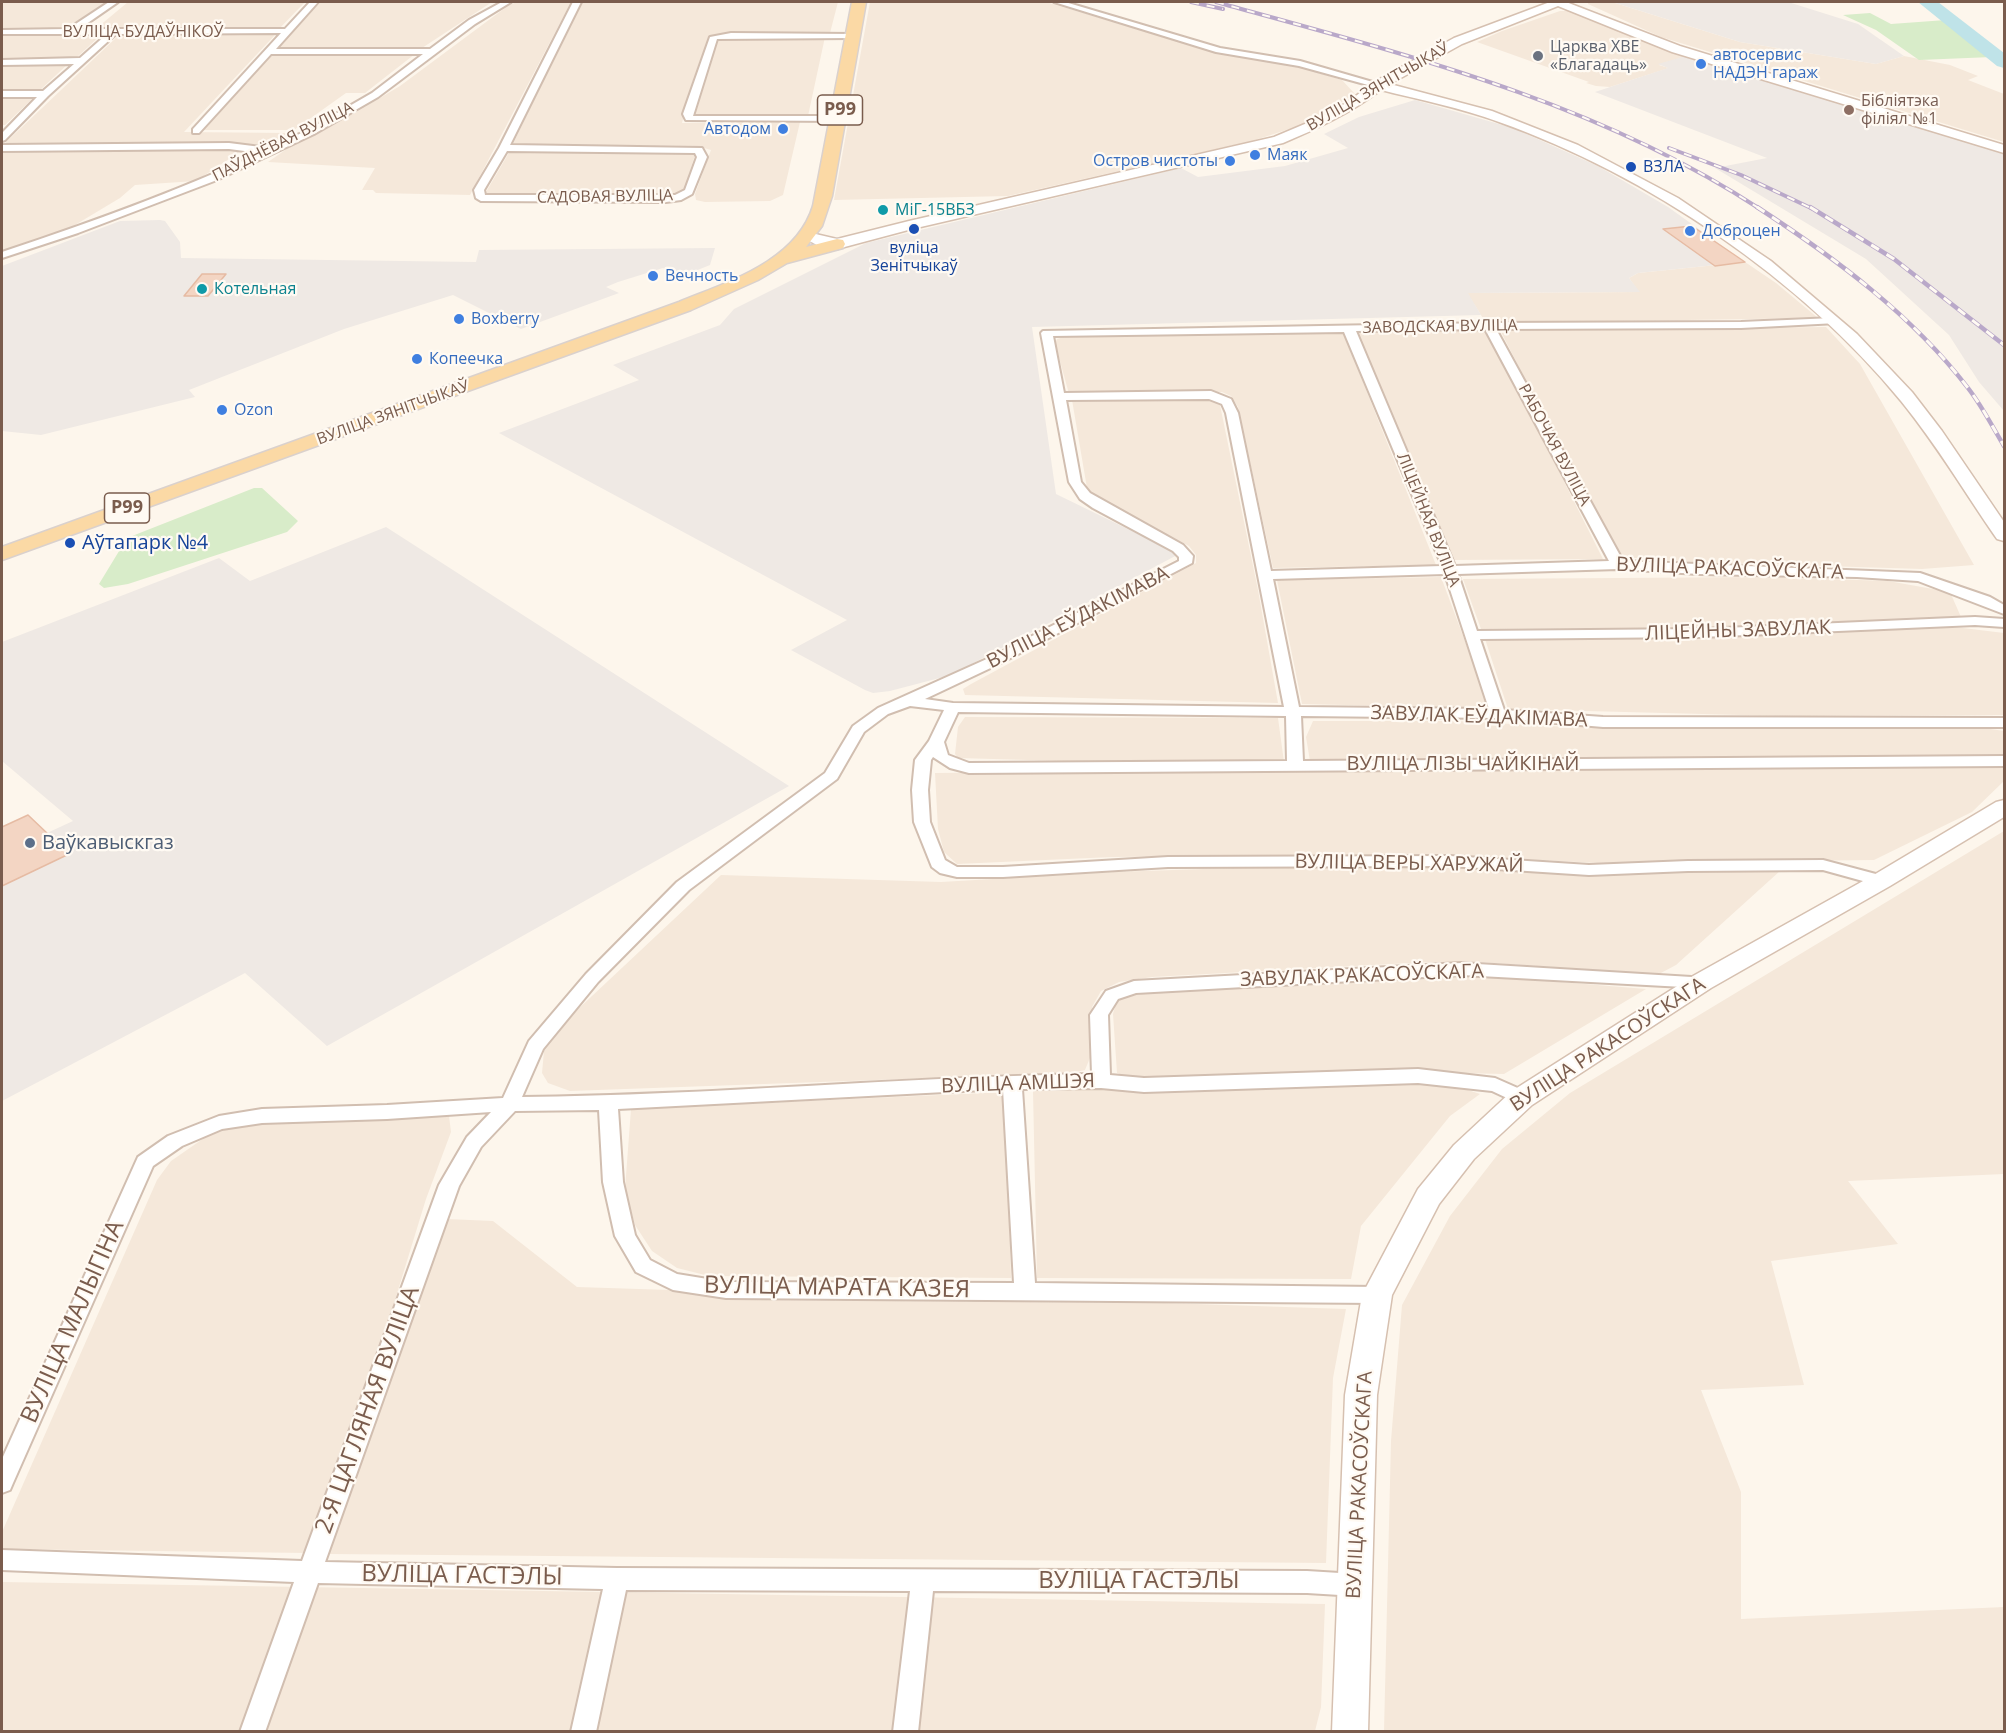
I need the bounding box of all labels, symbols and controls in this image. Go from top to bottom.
street label: ВУЛІЦА БУДАЎНІКОЎ [63,22,223,42]
place label: Царква ХВЕ «Благадаць» [1550,37,1647,75]
street label: ВУЛІЦА ЗЯНІТЧЫКАЎ [1304,38,1452,136]
place label: автосервис НАДЭН гараж [1713,45,1818,83]
marker: Царква ХВЕ «Благадаць» [1531,49,1545,63]
marker: автосервис НАДЭН гараж [1694,57,1708,71]
place label: Бібліятэка філіял №1 [1861,91,1939,129]
road number: Р99 [818,95,862,125]
street label: ПАЎДНЁВАЯ ВУЛІЦА [209,98,357,186]
marker: Бібліятэка філіял №1 [1842,103,1856,117]
place label: Автодом [704,119,771,139]
marker: Автодом [776,122,790,136]
place label: Маяк [1267,145,1307,165]
marker: Маяк [1248,148,1262,162]
place label: Остров чистоты [1093,151,1218,171]
marker: Остров чистоты [1223,154,1237,168]
place label: ВЗЛА [1643,157,1684,177]
marker: ВЗЛА [1624,160,1638,174]
street label: САДОВАЯ ВУЛІЦА [537,186,673,208]
place label: МіГ-15ВБЗ [895,200,975,220]
marker: МіГ-15ВБЗ [876,203,890,217]
place label: Доброцен [1702,221,1781,241]
marker: вуліца Зенітчыкаў [907,222,921,236]
marker: Доброцен [1683,224,1697,238]
place label: вуліца Зенітчыкаў [870,238,958,276]
place label: Вечность [665,266,738,286]
marker: Вечность [646,269,660,283]
place label: Котельная [214,279,296,299]
marker: Котельная [195,282,209,296]
place label: Boxberry [471,309,539,329]
marker: Boxberry [452,312,466,326]
street label: ЗАВОДСКАЯ ВУЛІЦА [1362,316,1518,338]
place label: Копеечка [429,349,503,369]
marker: Копеечка [410,352,424,366]
street label: ВУЛІЦА ЗЯНІТЧЫКАЎ [314,376,472,450]
street label: РАБОЧАЯ ВУЛІЦА [1514,381,1594,509]
place label: Ozon [234,400,273,420]
marker: Ozon [215,403,229,417]
street label: ЛІЦЕЙНАЯ ВУЛІЦА [1392,450,1464,590]
road number: Р99 [104,493,150,523]
place label: Аўтапарк №4 [82,531,208,555]
marker: Аўтапарк №4 [63,536,77,550]
street label: ВУЛІЦА РАКАСОЎСКАГА [1616,553,1844,585]
street label: ВУЛІЦА ЕЎДАКІМАВА [983,562,1173,674]
street label: ЛІЦЕЙНЫ ЗАВУЛАК [1645,616,1831,646]
street label: ЗАВУЛАК ЕЎДАКІМАВА [1370,701,1588,733]
street label: ВУЛІЦА ЛІЗЫ ЧАЙКІНАЙ [1346,752,1580,776]
place label: Ваўкавыскгаз [42,831,174,855]
marker: Ваўкавыскгаз [23,836,37,850]
street label: ВУЛІЦА ВЕРЫ ХАРУЖАЙ [1294,850,1524,878]
street label: ЗАВУЛАК РАКАСОЎСКАГА [1240,960,1484,992]
street label: ВУЛІЦА РАКАСОЎСКАГА [1506,973,1710,1117]
street label: ВУЛІЦА АМШЭЯ [941,1069,1095,1099]
street label: ВУЛІЦА МАЛЫГІНА [15,1216,131,1428]
street label: ВУЛІЦА МАРАТА КАЗЕЯ [704,1271,970,1305]
street label: 2-Я ЦАГЛЯНАЯ ВУЛІЦА [310,1282,426,1538]
street label: ВУЛІЦА РАКАСОЎСКАГА [1342,1371,1378,1599]
street label: ВУЛІЦА ГАСТЭЛЫ [361,1560,563,1592]
street label: ВУЛІЦА ГАСТЭЛЫ [1038,1567,1240,1595]

